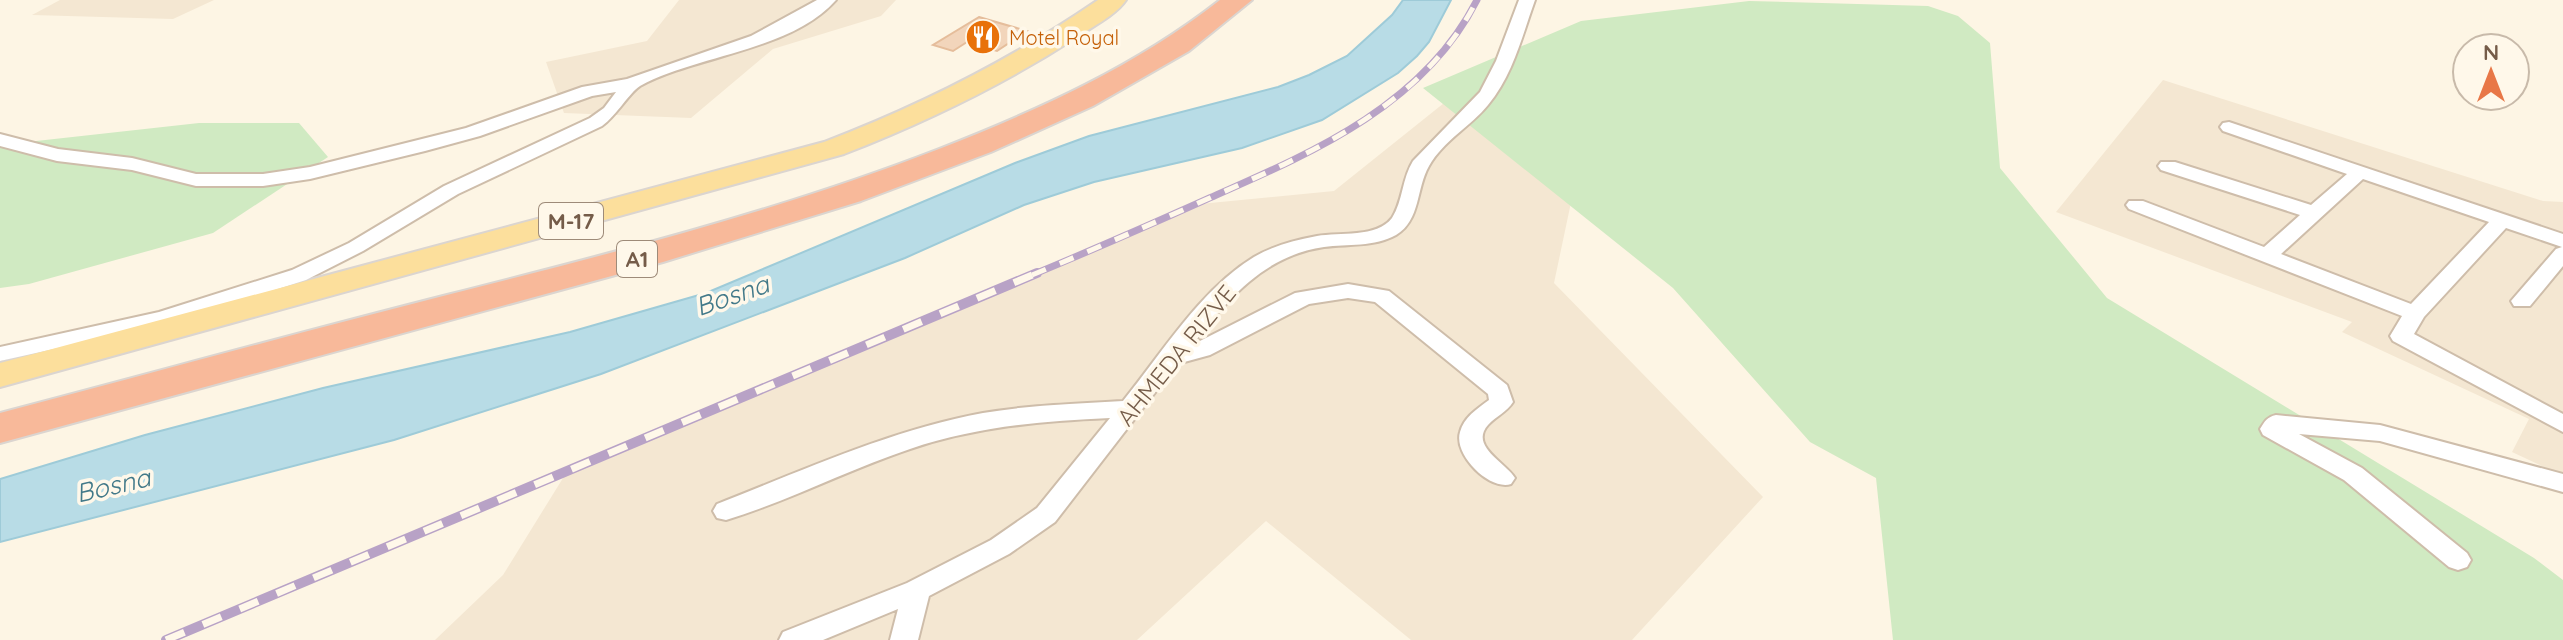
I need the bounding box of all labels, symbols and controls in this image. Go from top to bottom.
restaurant icon: Motel Royal [964,18,1002,56]
place label: Motel Royal [1009,25,1119,50]
north arrow [2451,32,2531,112]
text: N [2483,38,2499,66]
road number: M-17 [539,203,603,239]
road number: A1 [617,241,657,277]
water label: Bosna [691,267,774,323]
street label: AHMEDA RIZVE [1110,278,1242,432]
water label: Bosna [72,460,155,510]

